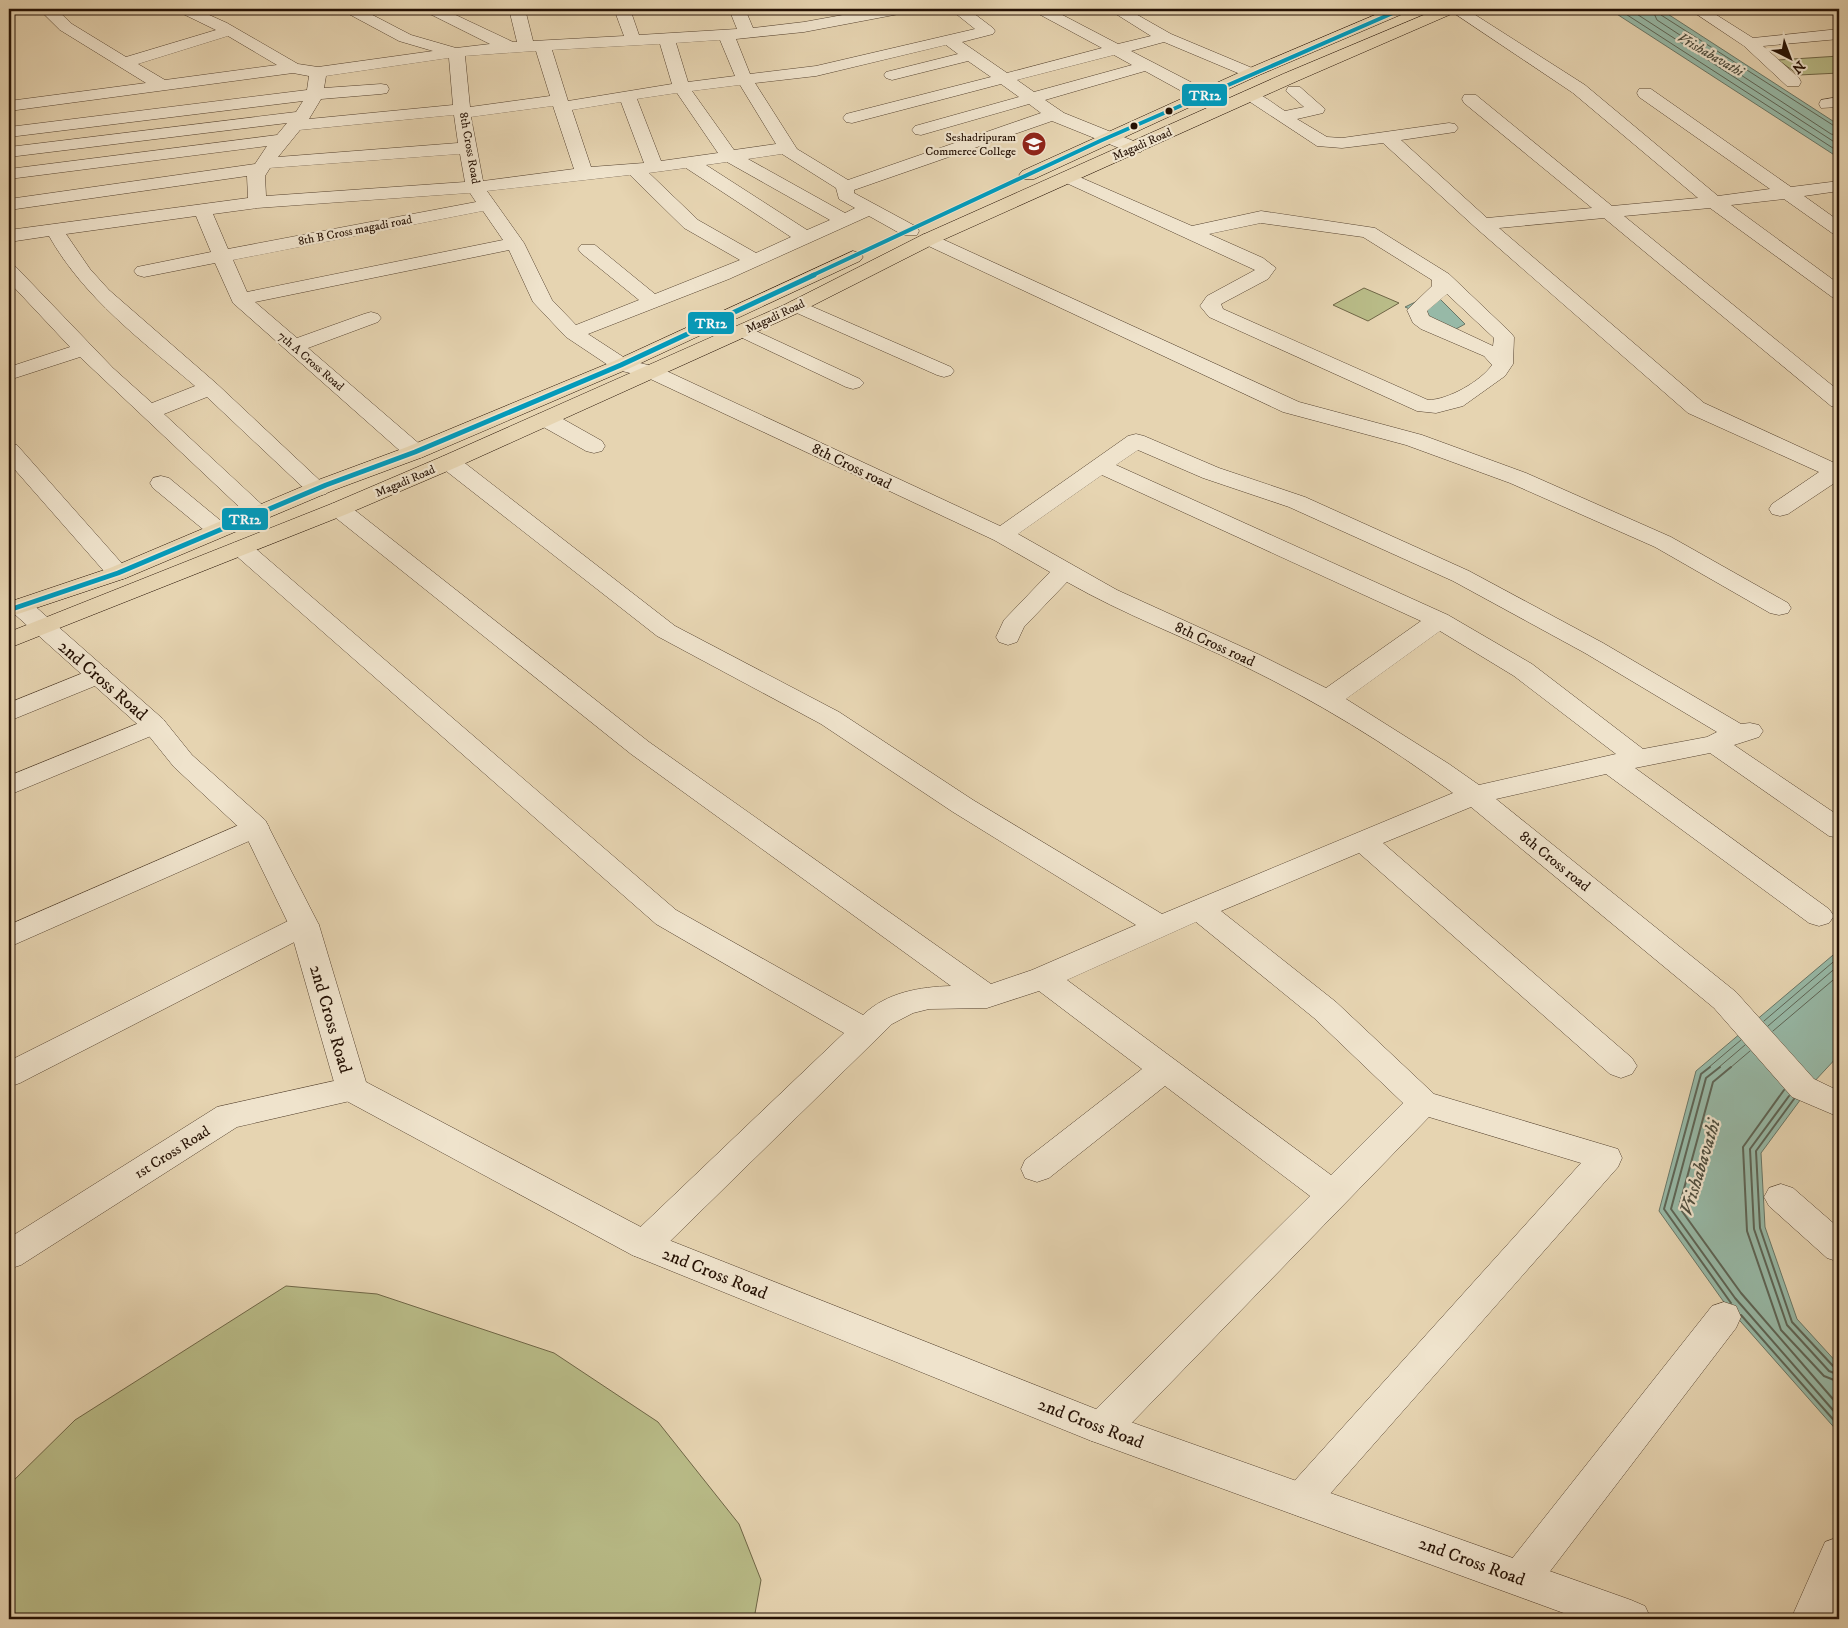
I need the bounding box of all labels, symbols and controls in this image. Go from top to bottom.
water label: Vrishabavathi [1674,29,1748,82]
north arrow [1766,32,1816,82]
text: N [1787,56,1808,78]
line badge: TR12 [1181,83,1228,107]
text: TR12 [1188,87,1222,105]
unlabelled marker [1164,106,1174,116]
street label: 8th Cross Road [456,111,483,185]
unlabelled marker [1129,121,1139,131]
street label: Magadi Road [1110,125,1174,164]
place label: Seshadripuram Commerce College [925,130,1016,159]
school or university icon: Seshadripuram Commerce College [1021,131,1047,157]
street label: 8th B Cross magadi road [297,212,413,249]
street label: Magadi Road [743,296,807,337]
line badge: TR12 [687,311,735,335]
text: TR12 [694,315,728,333]
street label: 7th A Cross Road [274,329,347,394]
street label: 8th Cross road [809,439,895,494]
street label: Magadi Road [373,462,437,501]
line badge: TR12 [221,507,269,531]
text: TR12 [228,511,262,529]
street label: 8th Cross road [1172,618,1258,671]
street label: 2nd Cross Road [53,636,152,726]
street label: 8th Cross road [1515,827,1595,896]
street label: 2nd Cross Road [304,963,356,1076]
water label: Vrishabavathi [1675,1116,1726,1218]
street label: 1st Cross Road [131,1121,214,1183]
street label: 2nd Cross Road [659,1243,770,1305]
street label: 2nd Cross Road [1035,1394,1147,1454]
street label: 2nd Cross Road [1416,1533,1528,1591]

